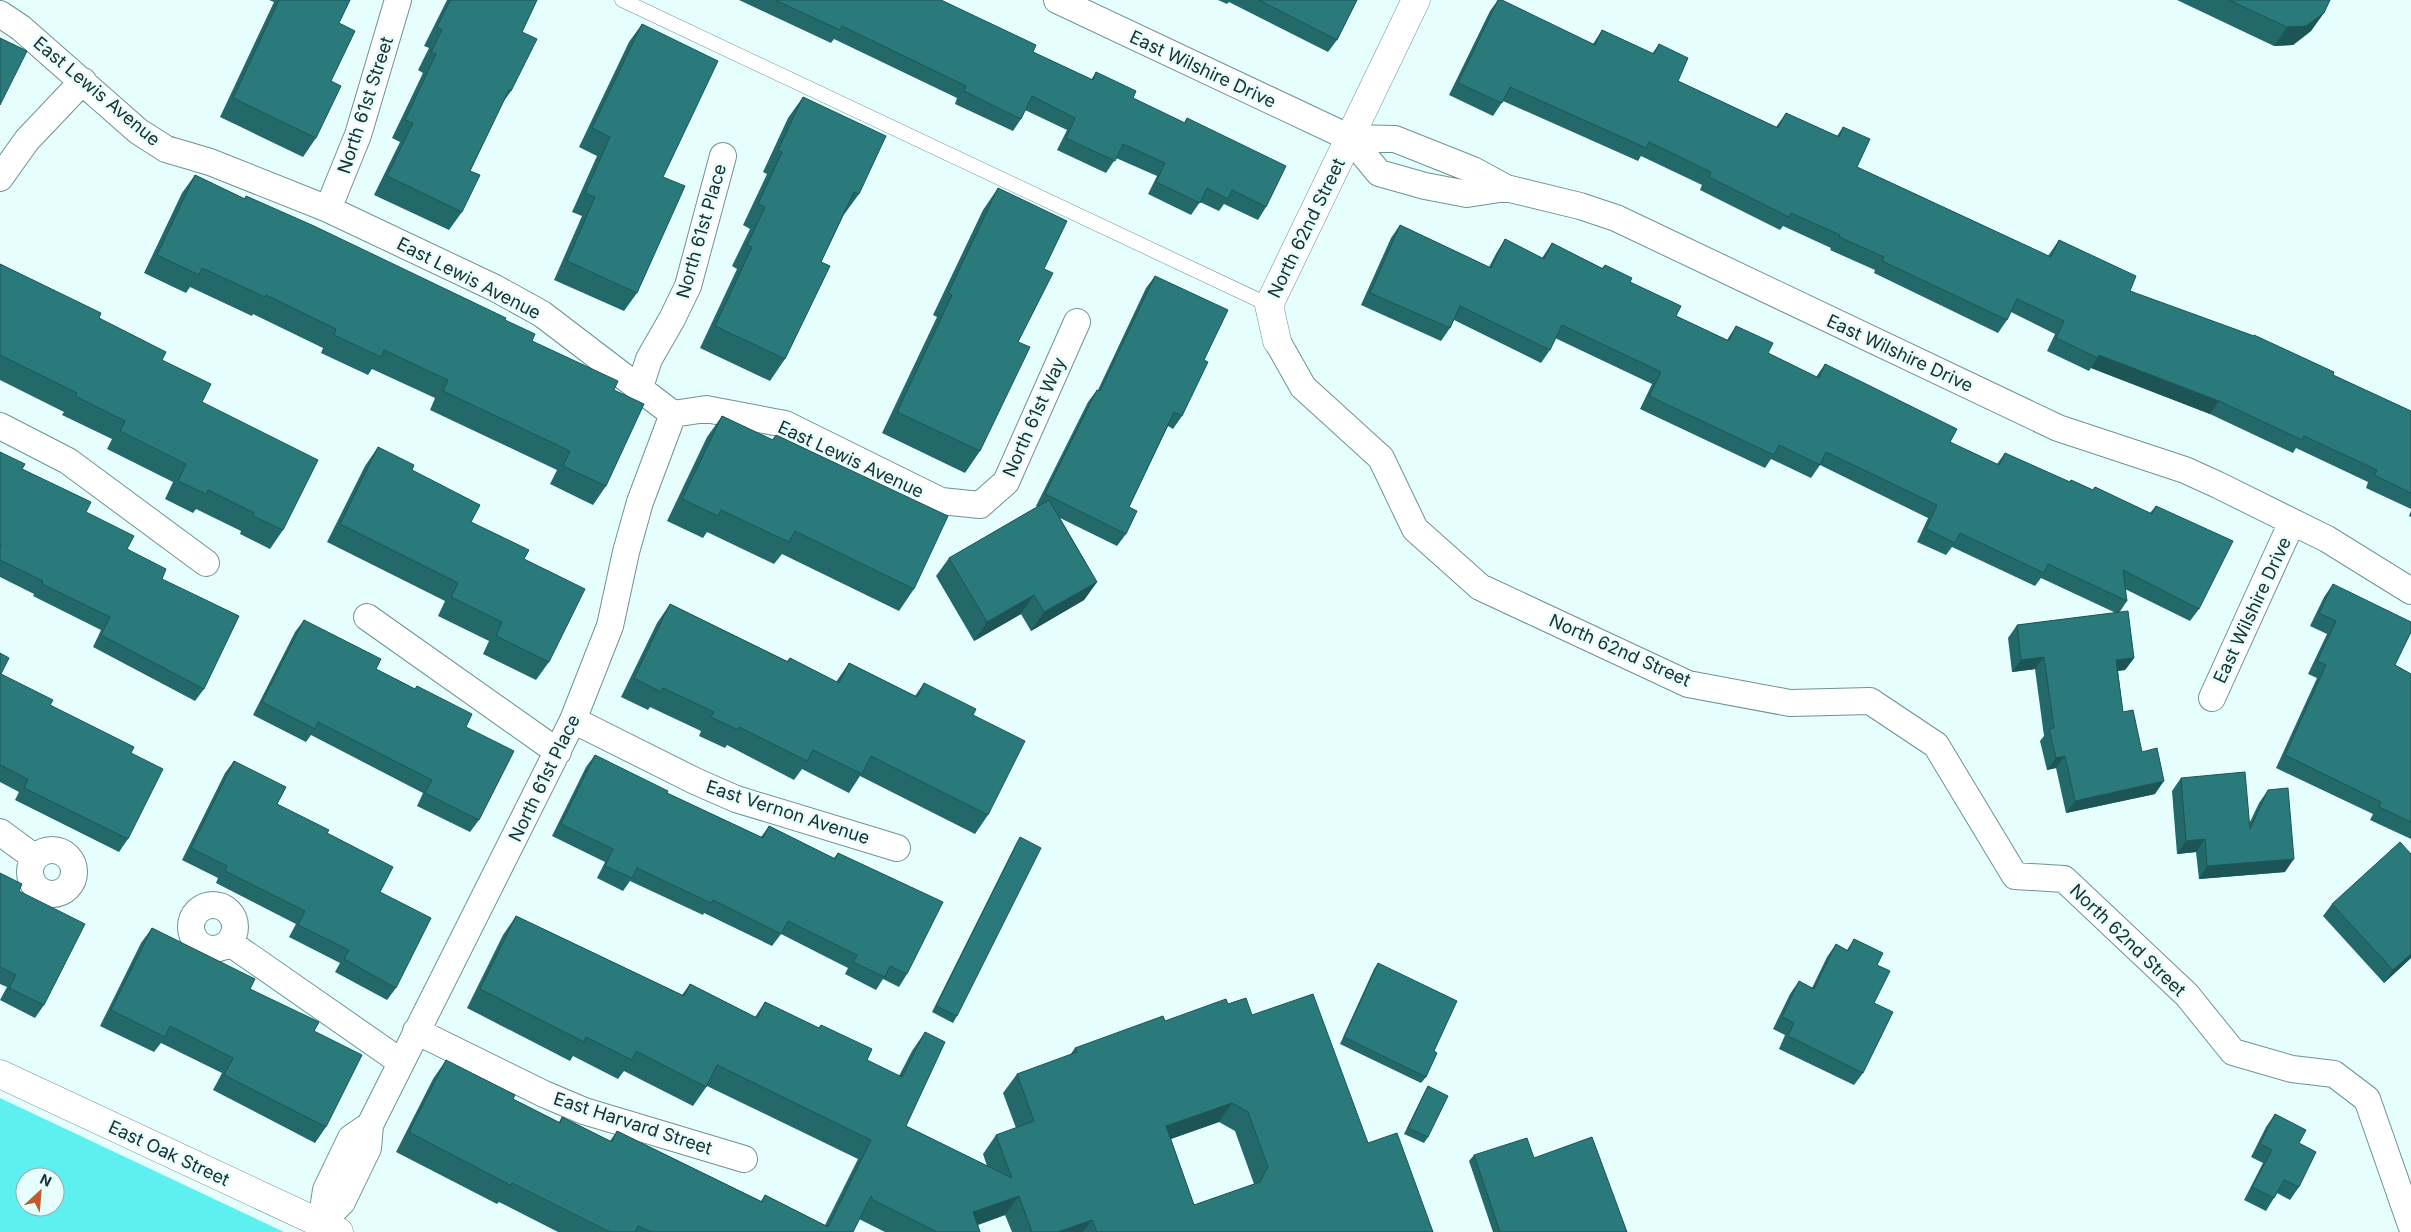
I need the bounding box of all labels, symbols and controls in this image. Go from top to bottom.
street label: East Wilshire Drive [1126,26,1280,112]
street label: East Lewis Avenue [29,32,165,150]
street label: North 61st Street [333,34,397,176]
street label: North 62nd Street [1263,155,1349,301]
street label: North 61st Place [672,161,730,301]
street label: East Lewis Avenue [394,233,544,323]
street label: East Wilshire Drive [1823,310,1977,396]
street label: North 61st Way [998,354,1070,480]
street label: East Lewis Avenue [775,416,927,502]
street label: East Wilshire Drive [2209,533,2295,687]
street label: North 62nd Street [1546,609,1694,691]
street label: North 61st Place [504,711,584,845]
street label: East Vernon Avenue [704,776,872,848]
street label: North 62nd Street [2066,879,2190,1001]
street label: East Harvard Street [551,1087,715,1159]
street label: East Oak Street [105,1116,233,1190]
north arrow [15,1167,65,1217]
text: N [37,1170,54,1190]

